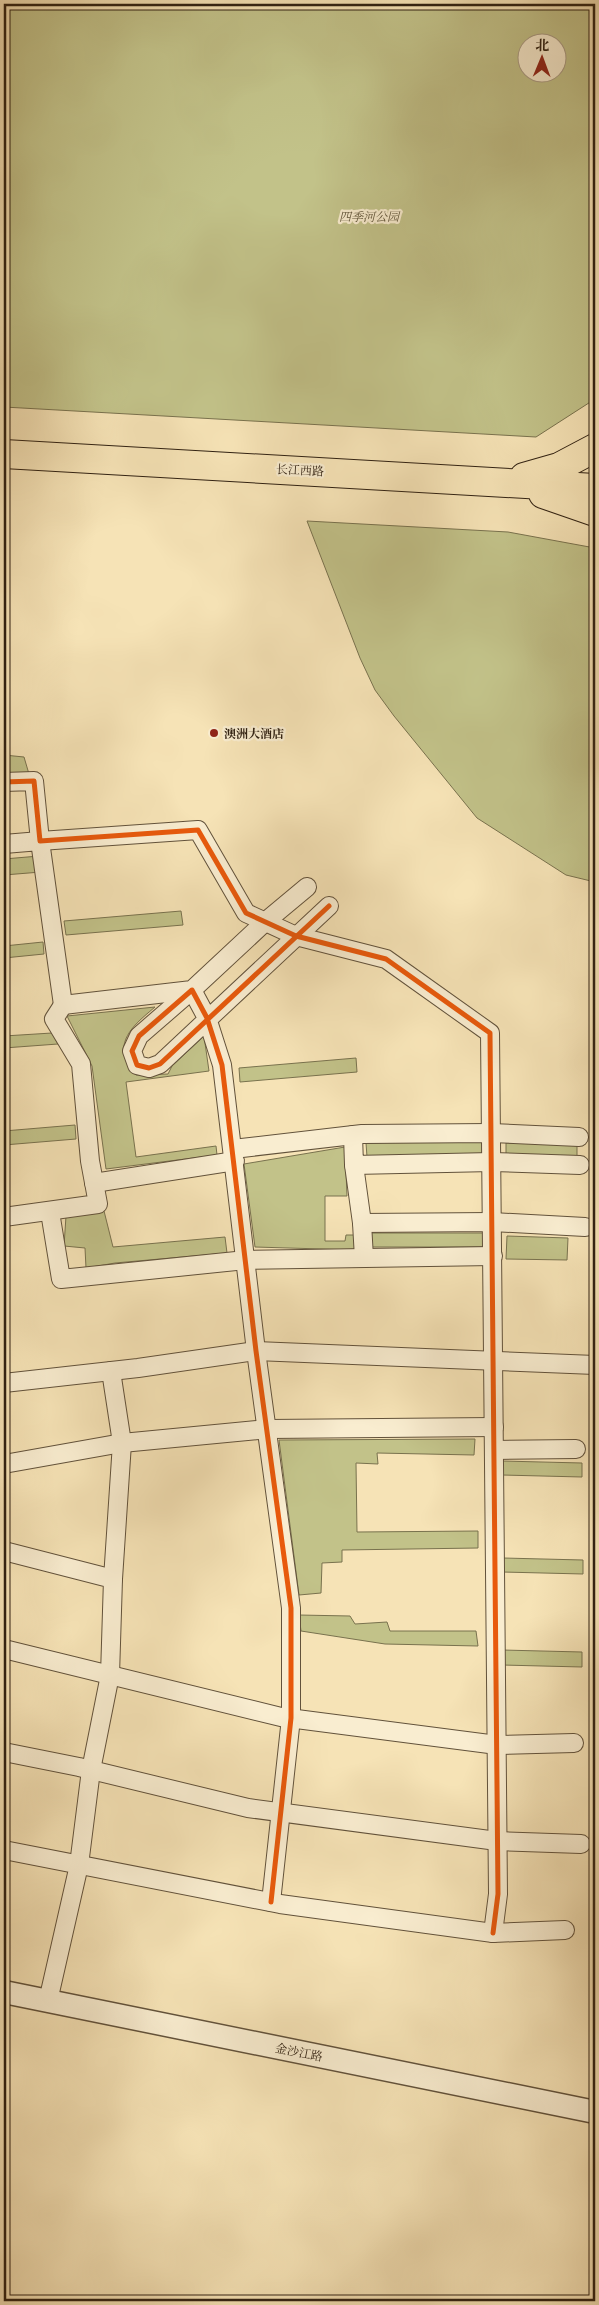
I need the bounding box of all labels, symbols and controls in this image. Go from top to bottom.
north arrow [516,32,566,82]
text: 北 [535,36,549,54]
park label: 四季河公园 [339,209,401,224]
street label: 长江西路 [276,461,324,479]
place label: 澳洲大酒店 [224,726,284,741]
marker: 澳洲大酒店 [208,727,220,739]
street label: 金沙江路 [274,2040,324,2064]

